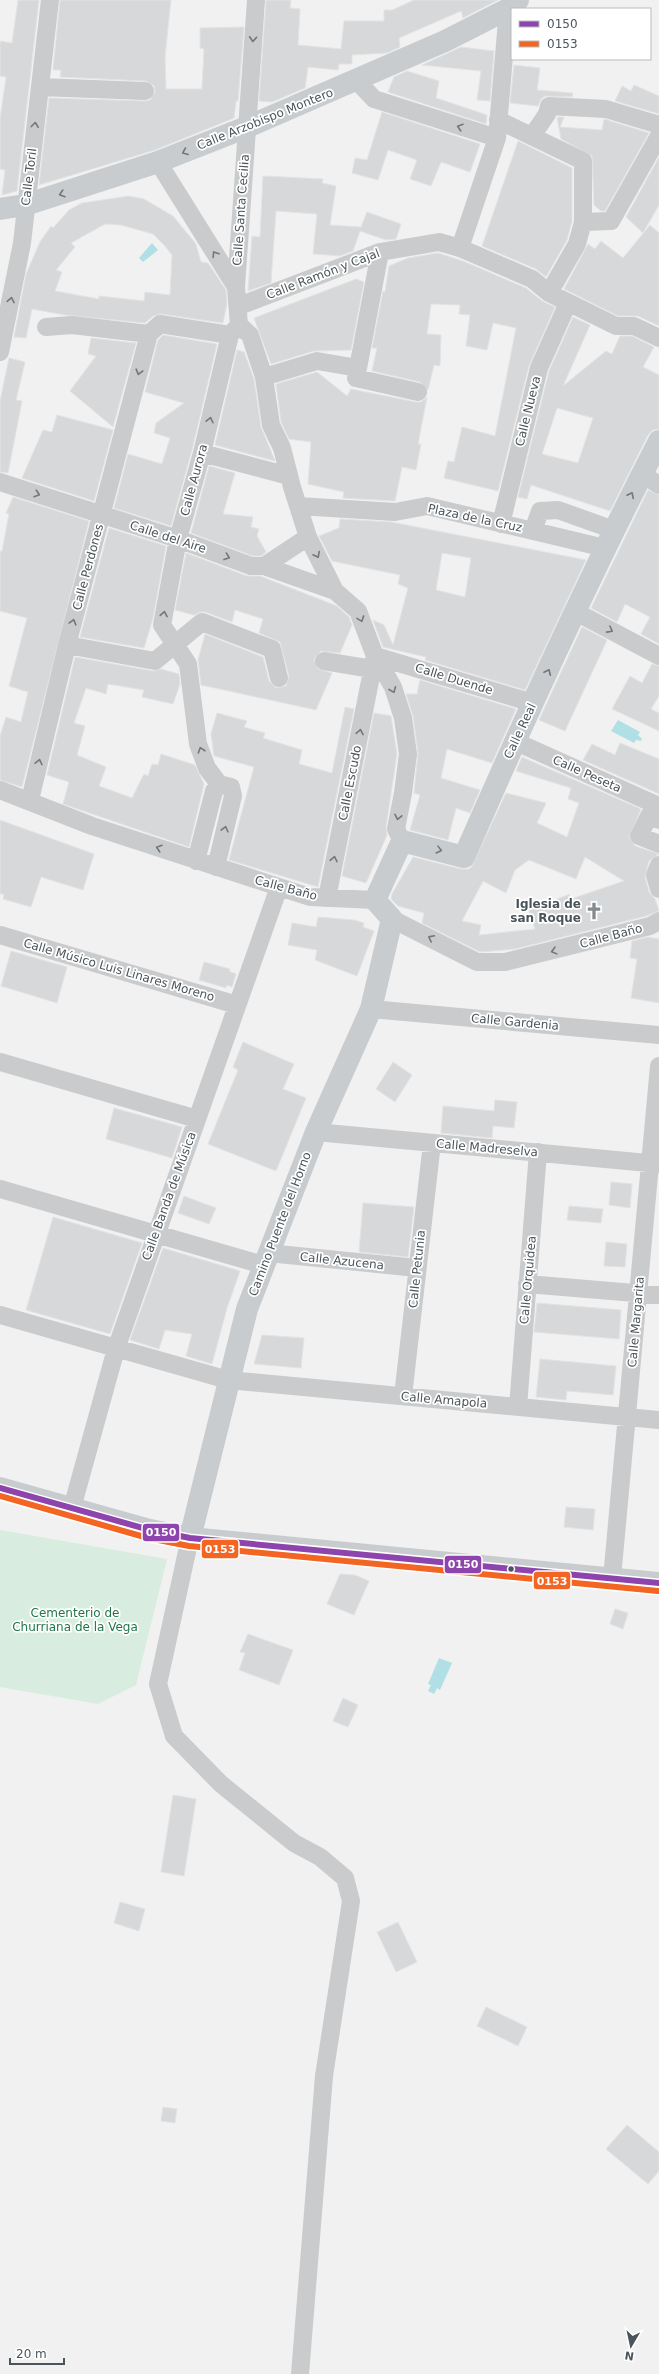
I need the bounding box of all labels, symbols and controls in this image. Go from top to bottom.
legend [511,8,651,60]
text: 0150 [547,17,578,31]
one-way arrow [249,36,258,42]
text: 0153 [547,37,578,51]
street label: Calle Arzobispo Montero [195,85,335,153]
one-way arrow [30,122,39,128]
one-way arrow [457,123,464,131]
street label: Calle Toril [19,147,39,207]
one-way arrow [181,147,188,155]
street label: Calle Santa Cecilia [230,154,252,266]
one-way arrow [58,189,65,197]
street label: Calle Ramón y Cajal [264,246,382,302]
one-way arrow [212,251,220,258]
one-way arrow [6,297,14,303]
one-way arrow [135,368,144,375]
street label: Calle Nueva [512,374,544,448]
one-way arrow [205,417,213,423]
street label: Calle Aurora [178,443,210,517]
one-way arrow [33,489,40,498]
one-way arrow [627,492,634,500]
street label: Plaza de la Cruz [427,501,523,535]
street label: Calle del Aire [128,518,208,556]
street label: Calle Perdones [70,522,106,612]
one-way arrow [312,551,320,558]
one-way arrow [223,552,230,561]
one-way arrow [159,611,168,618]
one-way arrow [356,616,365,623]
one-way arrow [68,619,77,626]
one-way arrow [606,625,614,633]
street label: Calle Duende [413,661,495,697]
one-way arrow [543,668,551,676]
one-way arrow [389,686,397,693]
street label: Calle Real [501,701,539,761]
one-way arrow [356,729,364,735]
street label: Calle Escudo [336,744,364,822]
one-way arrow [197,746,205,753]
street label: Calle Peseta [551,753,623,795]
one-way arrow [35,759,43,766]
one-way arrow [395,814,403,820]
one-way arrow [220,826,229,833]
one-way arrow [156,845,163,853]
one-way arrow [436,846,443,854]
one-way arrow [330,856,338,863]
street label: Calle Baño [253,873,319,903]
place label: Iglesia de san Roque [510,897,581,925]
church icon: Iglesia de san Roque [584,901,604,921]
street label: Calle Baño [578,921,644,951]
street label: Calle Músico Luis Linares Moreno [22,936,216,1004]
one-way arrow [428,936,435,943]
one-way arrow [551,946,558,955]
street label: Calle Gardenia [470,1011,560,1033]
street label: Calle Banda de Música [139,1130,199,1262]
street label: Calle Madreselva [435,1137,539,1159]
street label: Camino Puente del Horno [246,1150,314,1298]
street label: Calle Petunia [406,1229,428,1309]
street label: Calle Orquidea [517,1235,539,1325]
street label: Calle Azucena [299,1250,385,1272]
street label: Calle Margarita [625,1276,647,1368]
street label: Calle Amapola [400,1389,488,1411]
line badge: 0150 [142,1523,180,1542]
text: 0150 [146,1526,177,1539]
line badge: 0153 [201,1539,239,1559]
text: 0153 [205,1543,235,1556]
line badge: 0150 [444,1555,482,1574]
text: 0150 [448,1558,479,1571]
unlabelled marker [506,1564,516,1574]
line badge: 0153 [533,1571,571,1590]
text: 0153 [537,1575,567,1588]
park label: Cementerio de Churriana de la Vega [12,1606,138,1634]
north arrow [611,2326,651,2366]
scale bar [10,2340,64,2366]
text: 20 m [16,2347,47,2361]
text: N [624,2348,635,2363]

